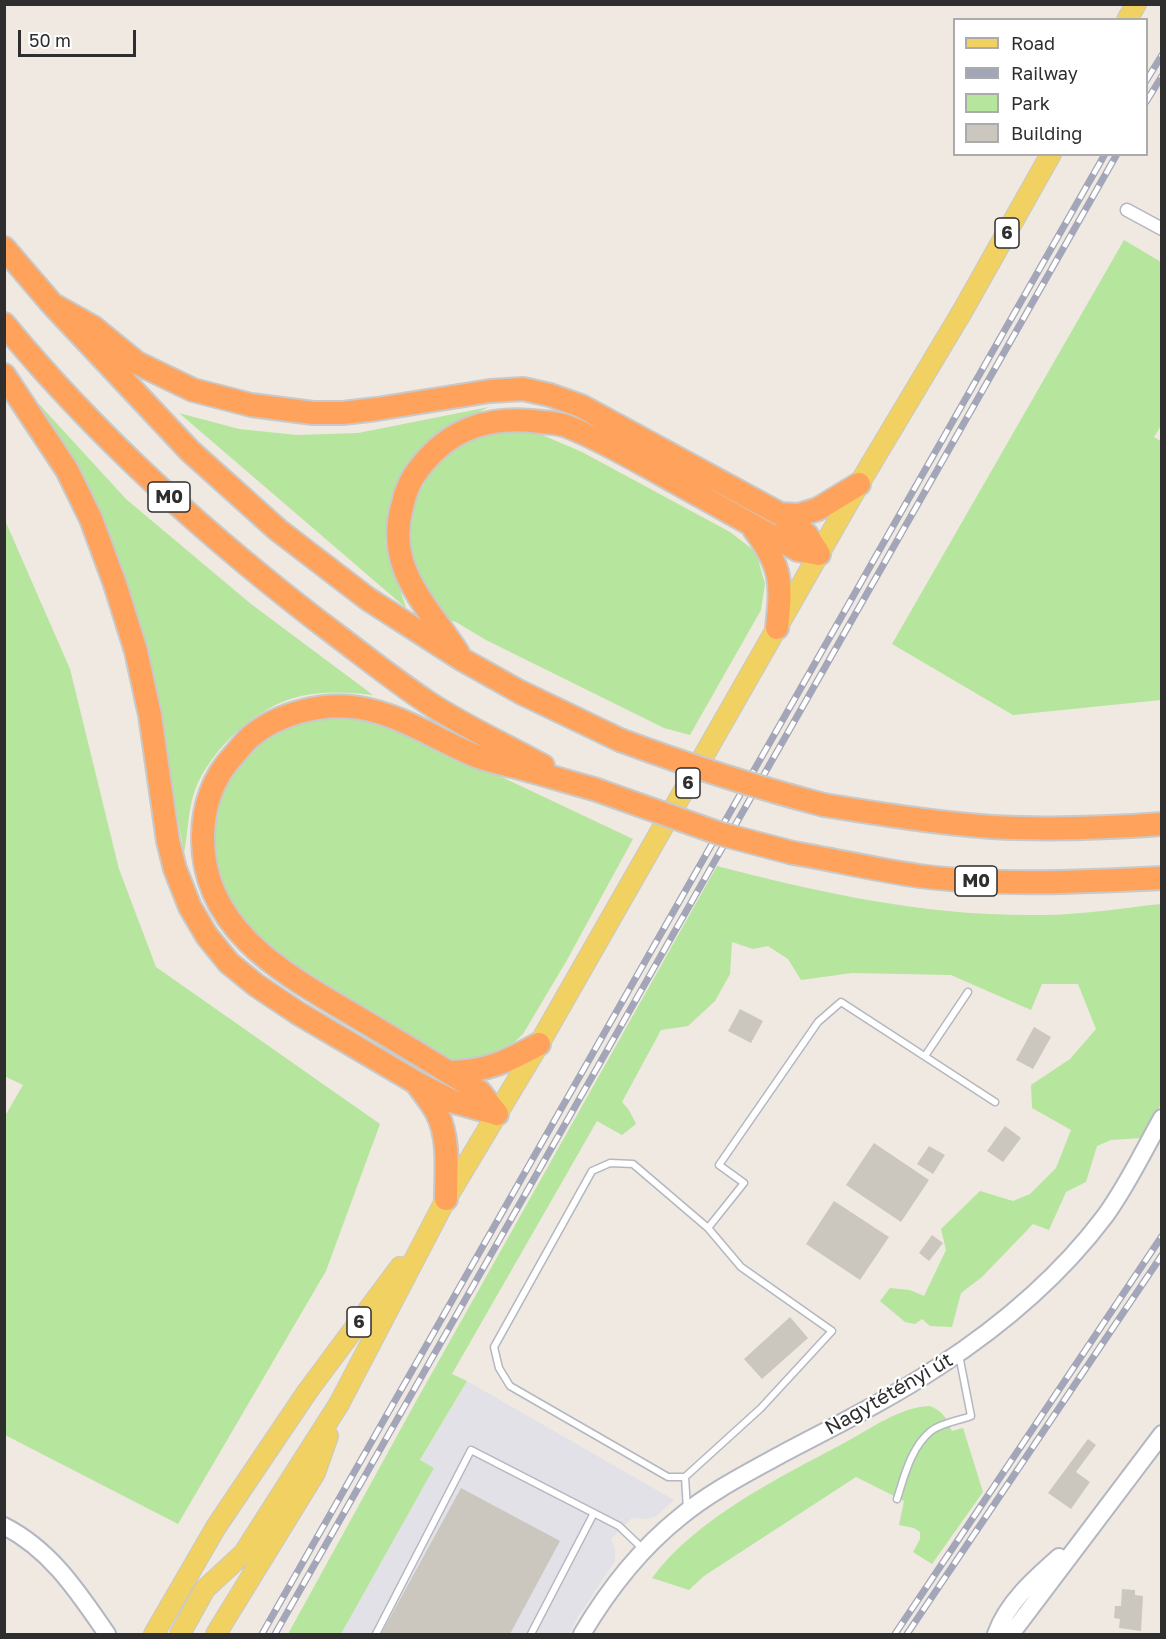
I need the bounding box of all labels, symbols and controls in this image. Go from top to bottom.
scale bar [21,18,140,56]
legend [953,18,1148,156]
text: 50 m [29,29,71,51]
text: Road [1011,32,1055,54]
text: Railway [1011,62,1078,84]
text: Park [1011,92,1050,114]
text: Building [1011,122,1082,144]
road number: 6 [995,218,1019,248]
road number: M0 [148,482,190,512]
road number: 6 [676,768,700,798]
road number: M0 [955,866,997,896]
road number: 6 [347,1307,371,1337]
street label: Nagytétényi út [821,1348,957,1440]

